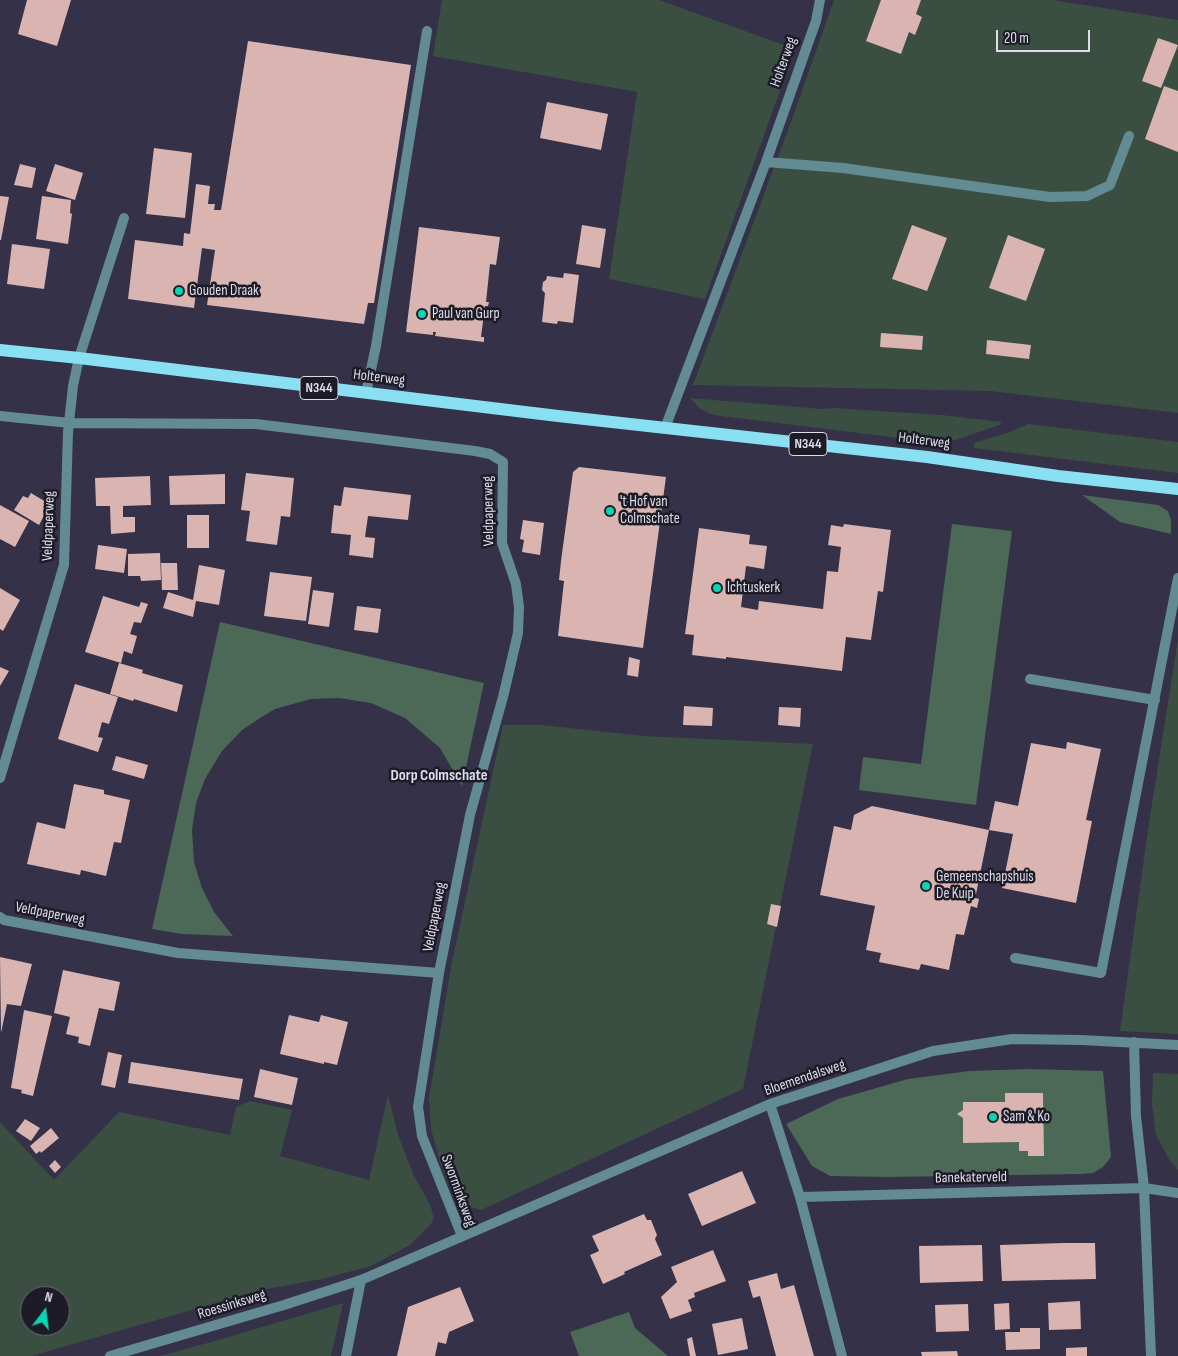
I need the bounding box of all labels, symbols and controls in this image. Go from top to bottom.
scale bar [998,20,1092,52]
text: 20 m [1004,29,1029,48]
street label: Holterweg [767,34,801,90]
place label: Gouden Draak [189,282,259,300]
marker: Gouden Draak [173,285,185,297]
place label: Paul van Gurp [432,305,500,323]
marker: Paul van Gurp [416,308,428,320]
street label: Holterweg [352,366,406,390]
road number: N344 [300,376,338,399]
street label: Holterweg [897,429,951,453]
road number: N344 [789,432,827,456]
street label: Veldpaperweg [479,476,499,546]
street label: Veldpaperweg [39,490,59,562]
place label: 't Hof van Colmschate [620,493,680,528]
marker: 't Hof van Colmschate [604,505,616,517]
place label: Ichtuskerk [727,579,780,597]
marker: Ichtuskerk [711,582,723,594]
district label: Dorp Colmschate [390,766,488,786]
place label: Gemeenschapshuis De Kuip [936,868,1034,903]
marker: Gemeenschapshuis De Kuip [920,880,932,892]
street label: Veldpaperweg [419,881,451,953]
street label: Veldpaperweg [14,898,86,930]
street label: Bloemendalsweg [762,1056,848,1100]
place label: Sam & Ko [1003,1108,1050,1126]
marker: Sam & Ko [987,1111,999,1123]
street label: Sworminksweg [437,1152,479,1230]
street label: Banekaterveld [935,1168,1007,1188]
north arrow [20,1286,70,1336]
street label: Roessinksweg [196,1286,268,1324]
text: N [43,1288,55,1306]

